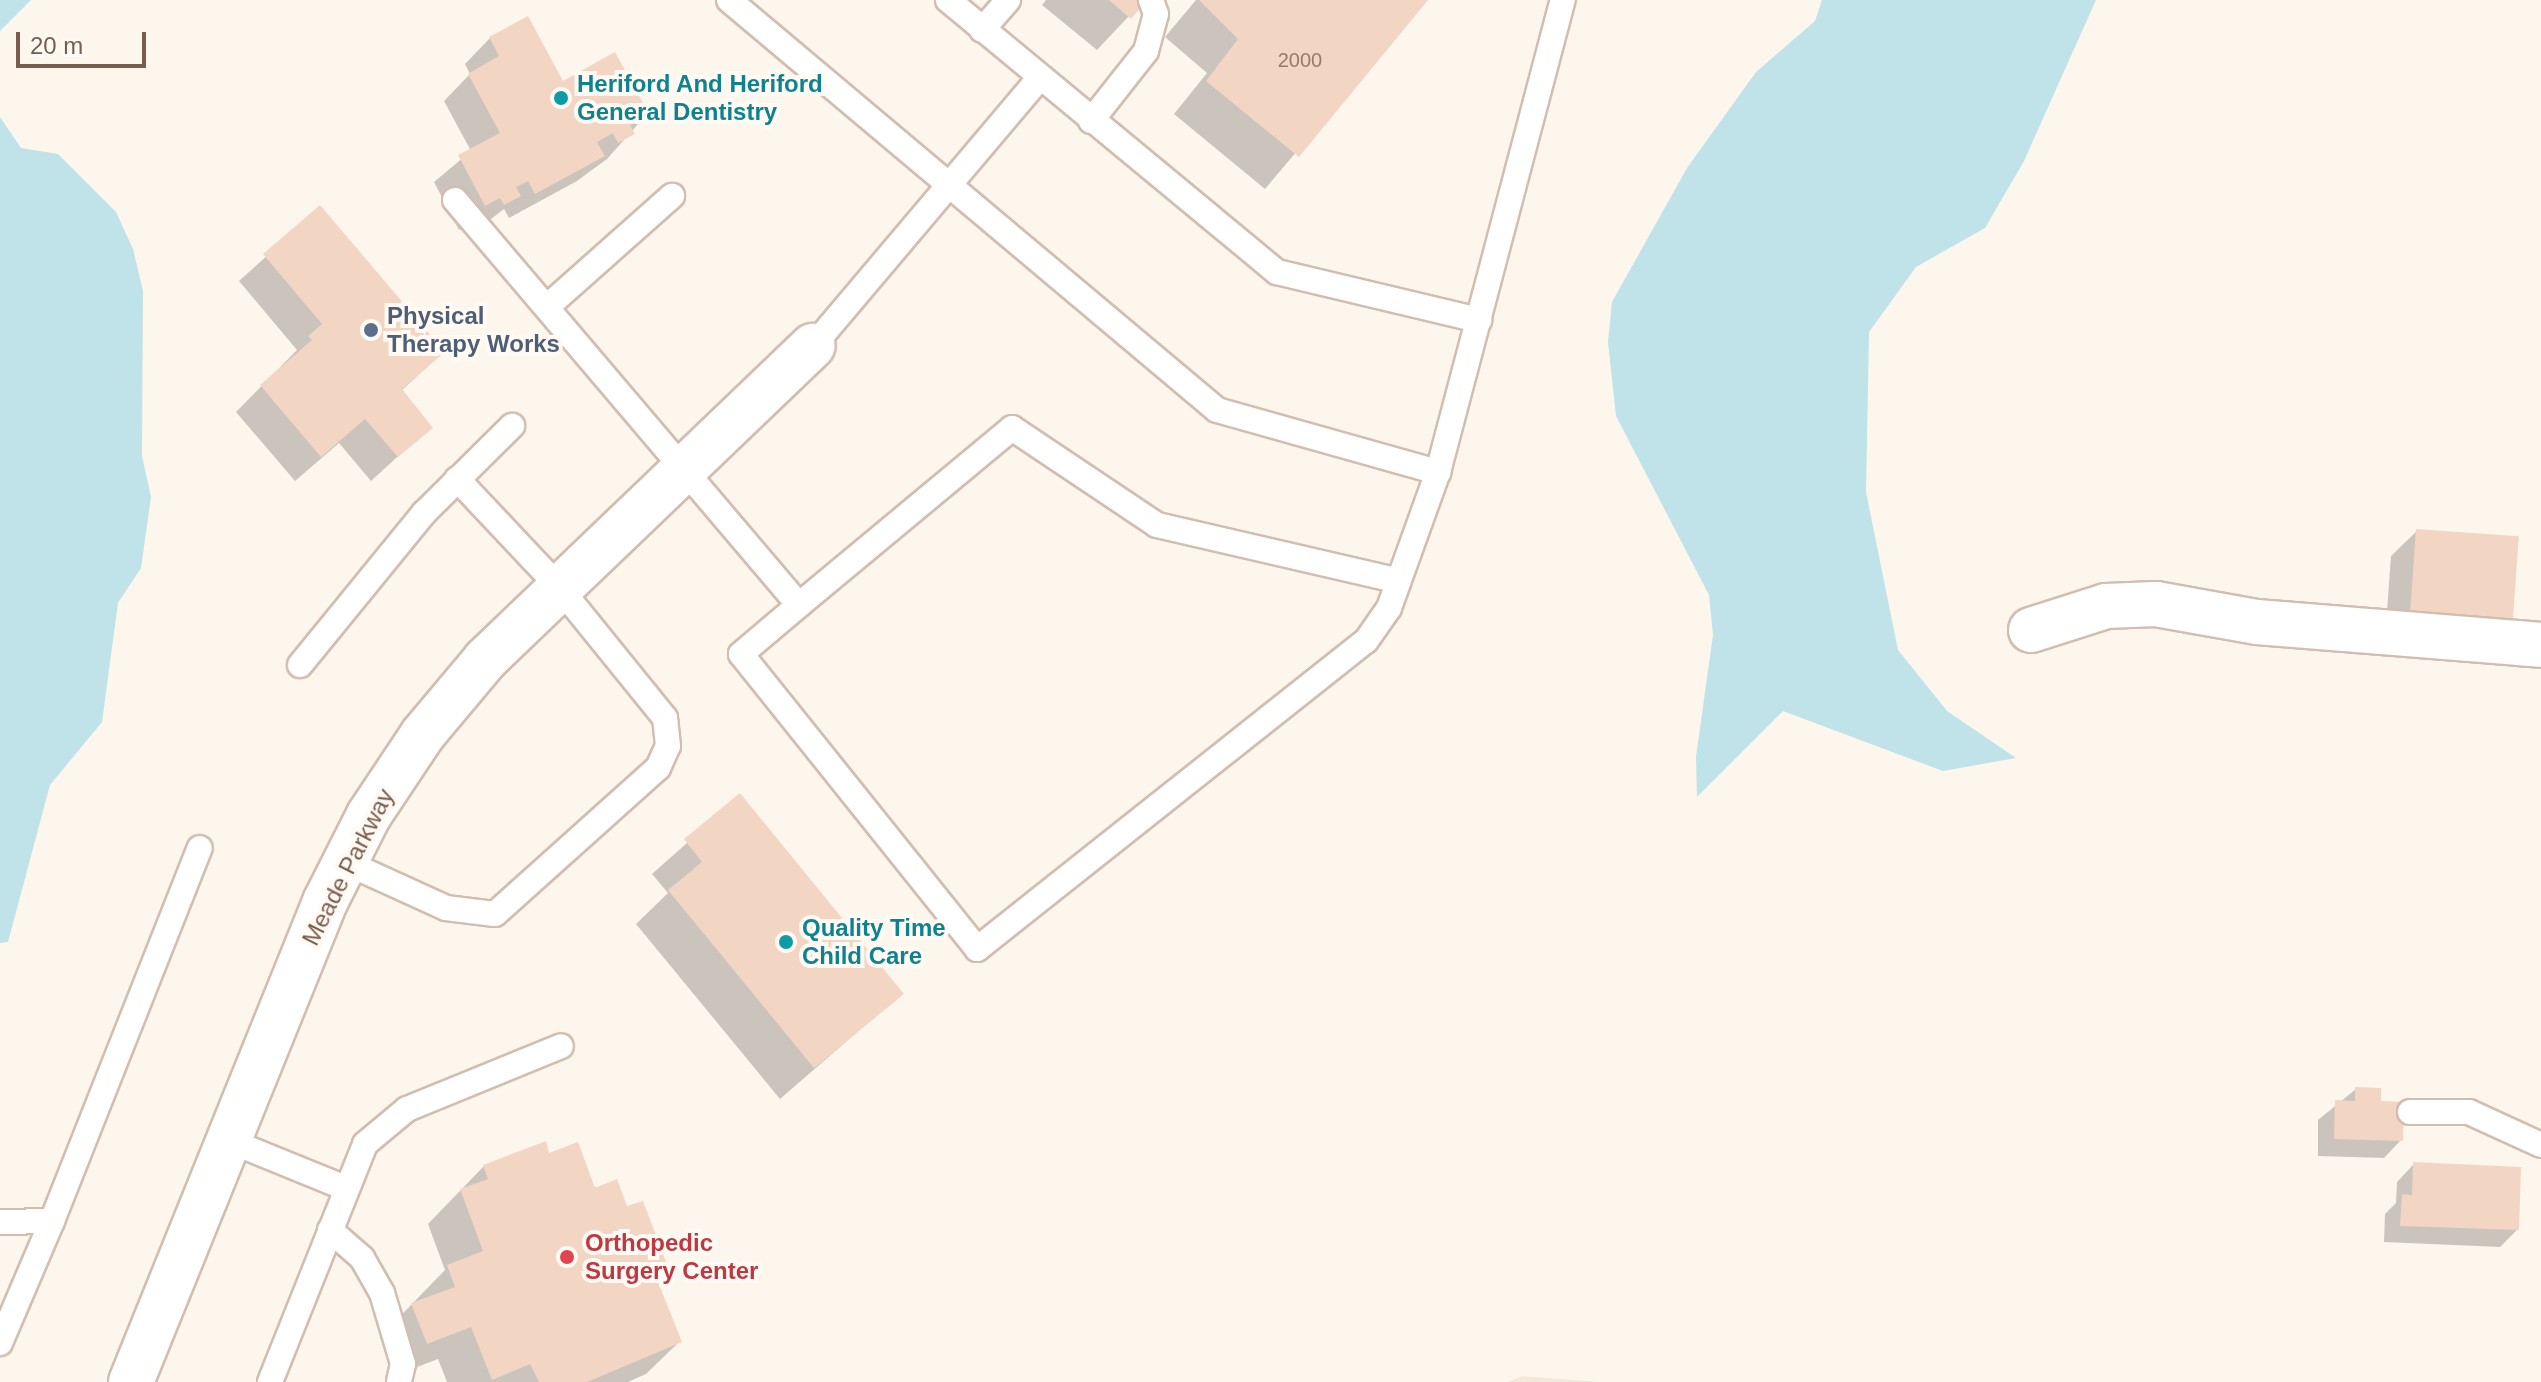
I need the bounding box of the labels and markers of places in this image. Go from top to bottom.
place label: Heriford And Heriford General Dentistry [577,70,824,126]
marker: Heriford And Heriford General Dentistry [552,89,570,107]
place label: Physical Therapy Works [387,302,560,358]
marker: Physical Therapy Works [362,321,380,339]
place label: Quality Time Child Care [802,914,946,970]
marker: Quality Time Child Care [777,933,795,951]
place label: Orthopedic Surgery Center [585,1229,758,1285]
marker: Orthopedic Surgery Center [556,1246,578,1268]

